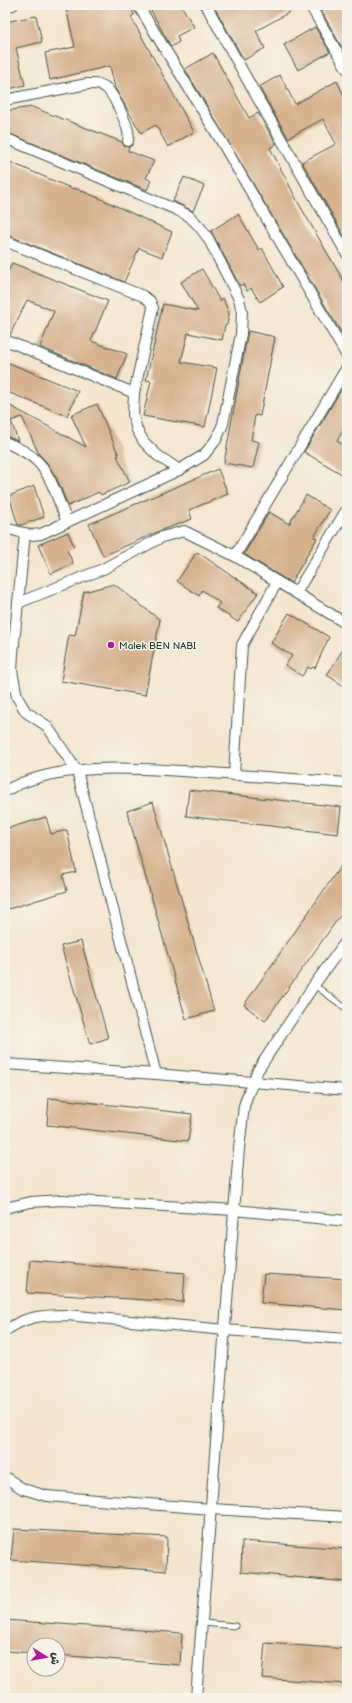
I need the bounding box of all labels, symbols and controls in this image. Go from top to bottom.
marker: Malek BEN NABI [106,640,116,650]
place label: Malek BEN NABI [119,640,196,652]
north arrow [26,1637,66,1677]
text: ش [48,1652,63,1666]

